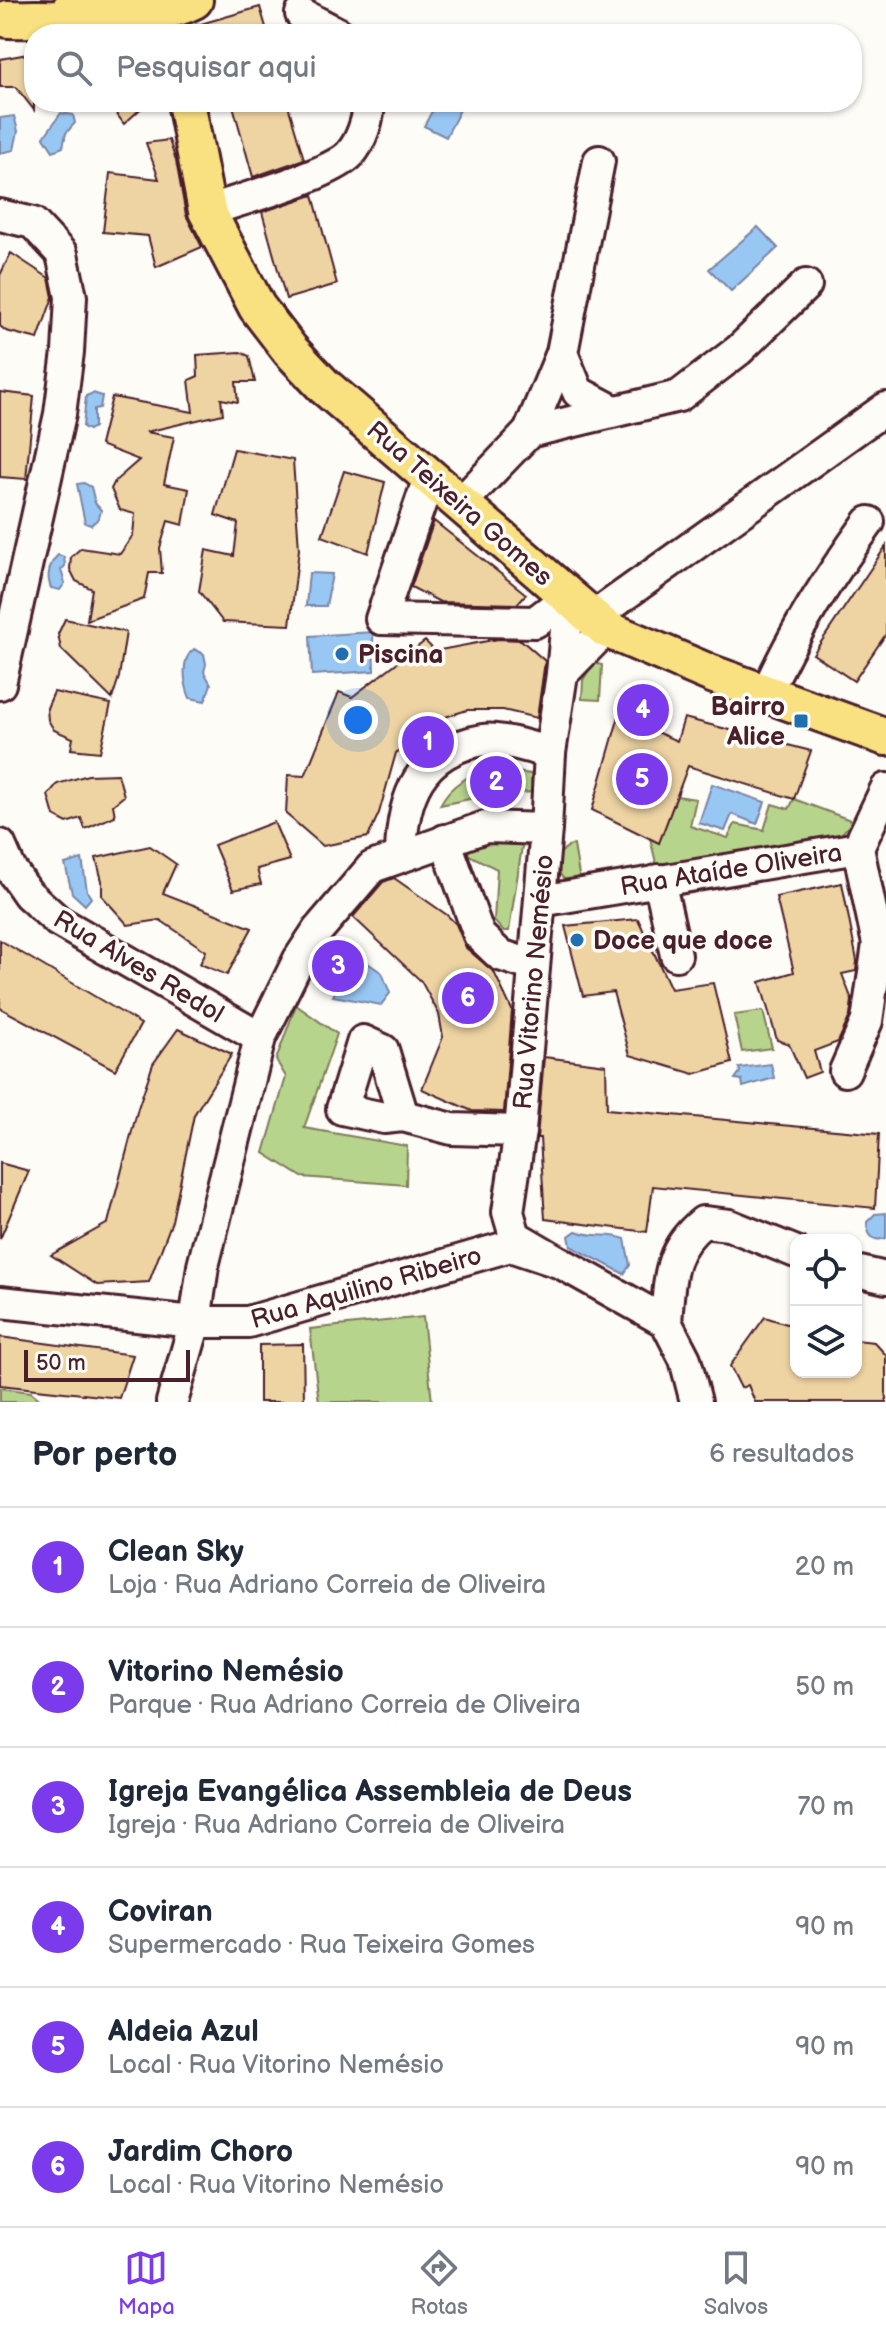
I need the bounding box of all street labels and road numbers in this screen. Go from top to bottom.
street label: Rua Teixeira Gomes [360,415,558,593]
street label: Rua Ataíde Oliveira [618,838,844,903]
street label: Rua Vitorino Nemésio [508,853,561,1111]
street label: Rua Alves Redol [47,904,229,1030]
street label: Rua Aquilino Ribeiro [248,1241,485,1336]

